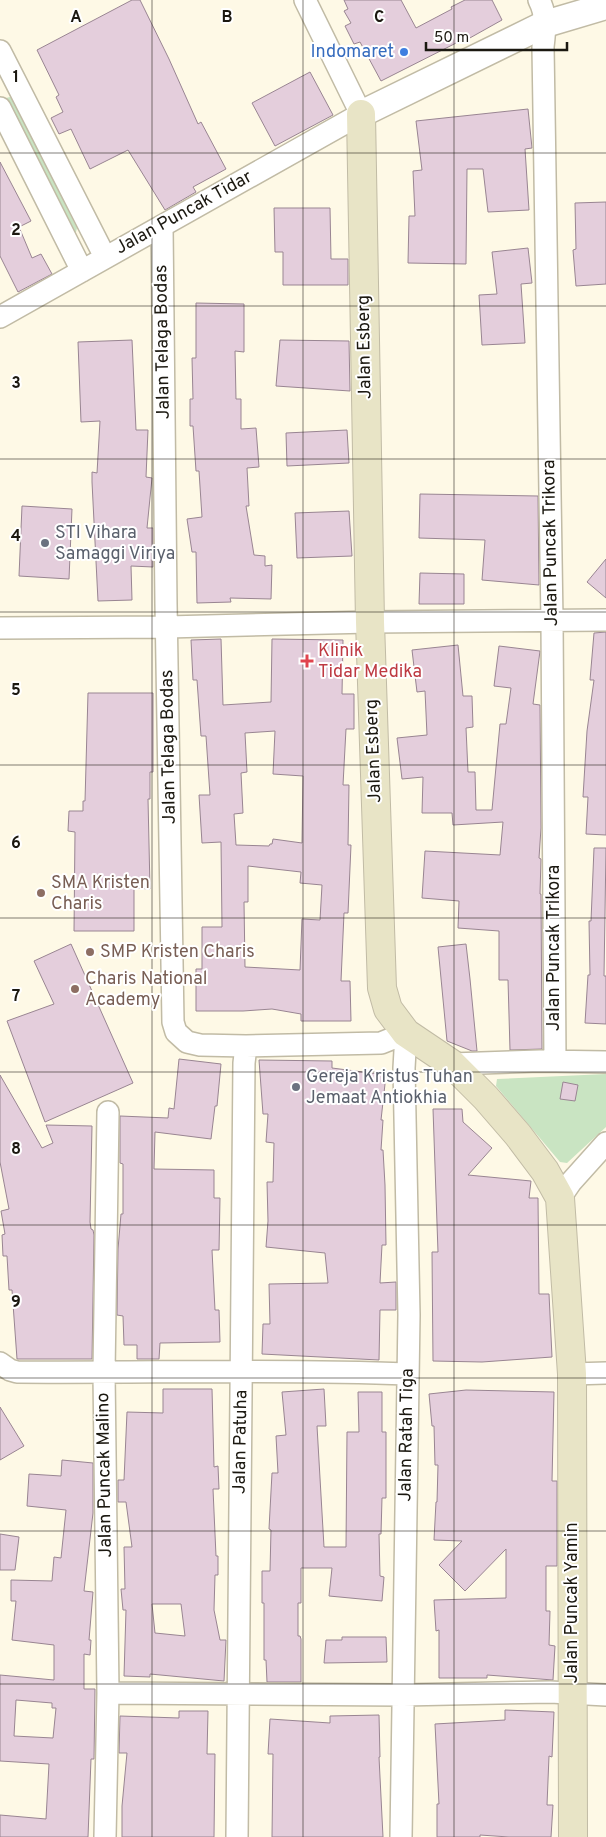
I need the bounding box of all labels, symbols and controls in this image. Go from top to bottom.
text: A [70,8,82,28]
text: B [221,8,233,28]
text: C [374,8,384,28]
scale bar [426,20,567,52]
text: 50 m [434,29,469,48]
place label: Indomaret [311,41,394,64]
marker: Indomaret [398,46,410,58]
text: 1 [13,68,19,88]
street label: Jalan Puncak Tidar [111,166,257,260]
text: 2 [11,221,21,241]
street label: Jalan Telaga Bodas [150,264,176,420]
street label: Jalan Esberg [353,295,377,399]
text: 3 [11,374,21,394]
street label: Jalan Puncak Trikora [538,459,564,627]
place label: STI Vihara Samaggi Viriya [55,522,175,566]
text: 4 [11,527,21,547]
marker: STI Vihara Samaggi Viriya [39,537,51,549]
place label: Klinik Tidar Medika [318,640,422,684]
marker: Klinik Tidar Medika [300,654,314,668]
street label: Jalan Telaga Bodas [156,669,182,825]
text: 5 [11,681,21,701]
street label: Jalan Esberg [361,699,387,803]
text: 6 [11,834,21,854]
street label: Jalan Puncak Trikora [543,865,566,1031]
place label: SMA Kristen Charis [51,872,150,916]
marker: SMA Kristen Charis [35,887,47,899]
place label: SMP Kristen Charis [100,941,255,964]
marker: SMP Kristen Charis [84,946,96,958]
place label: Charis National Academy [85,968,208,1012]
marker: Charis National Academy [69,983,81,995]
text: 7 [12,987,20,1007]
place label: Gereja Kristus Tuhan Jemaat Antiokhia [306,1066,473,1110]
marker: Gereja Kristus Tuhan Jemaat Antiokhia [290,1081,302,1093]
text: 8 [11,1140,21,1160]
text: 9 [11,1293,21,1313]
street label: Jalan Ratah Tiga [394,1368,420,1502]
street label: Jalan Patuha [229,1390,253,1494]
street label: Jalan Puncak Malino [92,1392,118,1558]
street label: Jalan Puncak Yamin [561,1522,584,1684]

